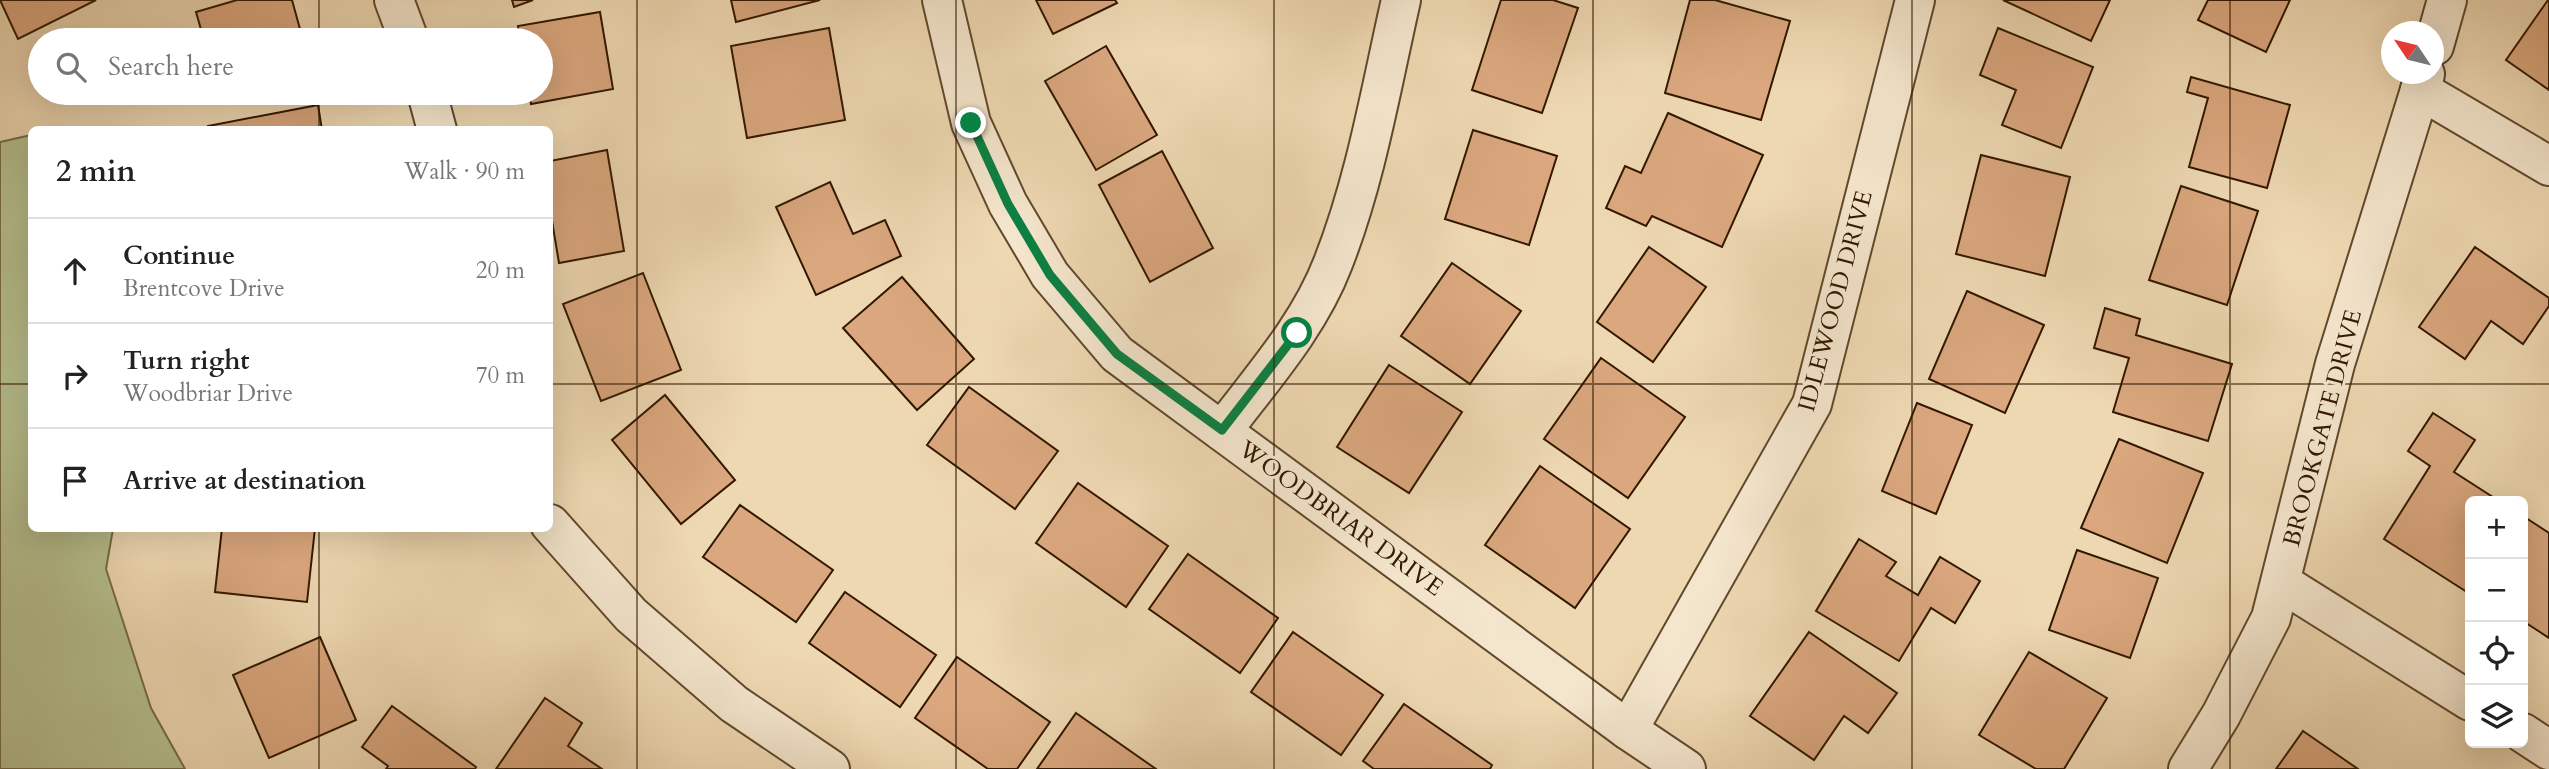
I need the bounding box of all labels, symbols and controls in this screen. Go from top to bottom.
north arrow [2381,21,2444,84]
search box [28,28,553,105]
icon: search [52,48,90,86]
text: Search here [108,49,234,84]
route end [955,107,986,138]
text: 2 min [56,151,136,192]
text: Walk · 90 m [404,156,525,187]
street label: IDLEWOOD DRIVE [1790,187,1881,415]
text: Continue [123,238,235,273]
icon: ahead [56,252,94,290]
text: 20 m [476,255,525,286]
text: Brentcove Drive [123,273,285,304]
street label: BROOKGATE DRIVE [2275,306,2370,550]
route start [1281,317,1312,348]
text: Turn right [123,343,250,378]
icon: right [56,357,94,395]
text: 70 m [476,360,525,391]
text: Woodbriar Drive [123,378,293,409]
street label: WOODBRIAR DRIVE [1231,432,1450,604]
icon: arrive [56,462,94,500]
text: Arrive at destination [123,463,366,498]
map controls [2465,496,2528,748]
button: + [2465,496,2528,559]
button: − [2465,559,2528,622]
button: locate [2465,622,2528,685]
button: layers [2465,685,2528,748]

